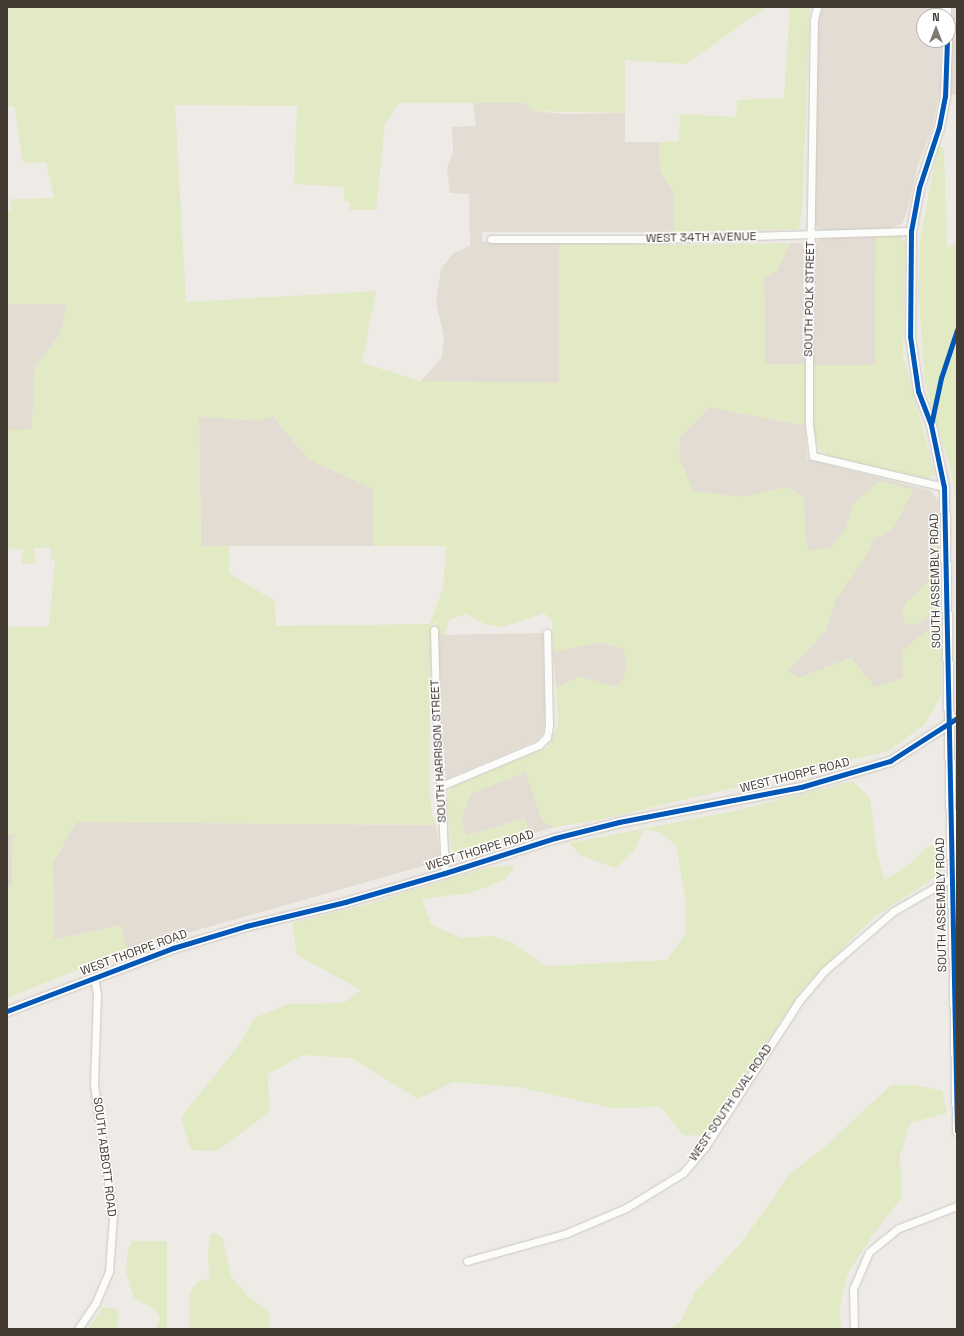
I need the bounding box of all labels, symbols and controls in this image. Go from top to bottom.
north arrow [916,8,956,48]
text: N [932,10,940,24]
street label: WEST 34TH AVENUE [645,230,757,246]
street label: SOUTH POLK STREET [802,241,818,357]
street label: SOUTH ASSEMBLY ROAD [928,513,944,649]
street label: SOUTH HARRISON STREET [428,679,450,823]
street label: WEST THORPE ROAD [738,755,852,797]
street label: WEST THORPE ROAD [424,828,536,874]
street label: SOUTH ASSEMBLY ROAD [934,837,950,973]
street label: WEST THORPE ROAD [78,927,190,979]
street label: WEST SOUTH OVAL ROAD [686,1042,776,1164]
street label: SOUTH ABBOTT ROAD [90,1096,118,1218]

